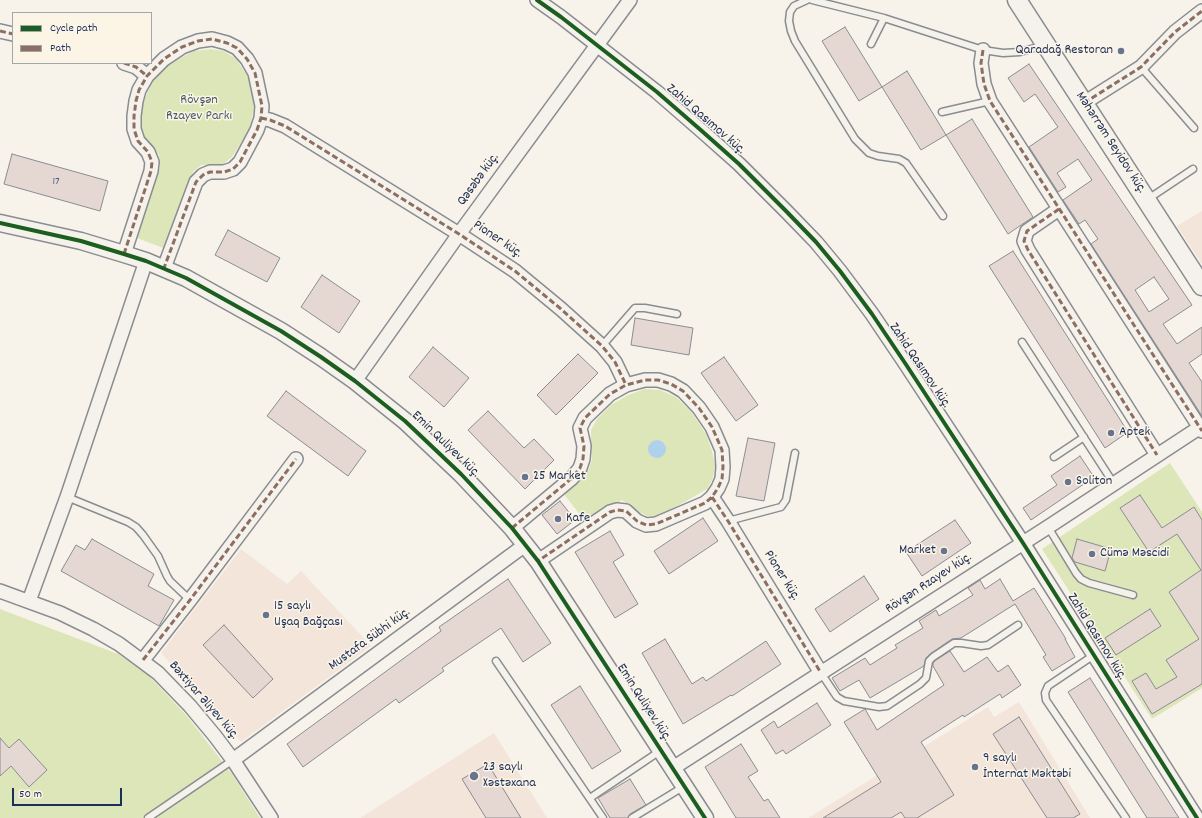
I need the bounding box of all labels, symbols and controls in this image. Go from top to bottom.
legend [12,12,152,64]
text: Cycle path [50,20,98,37]
text: Path [50,40,71,57]
place label: Qaradağ Restoran [1016,43,1113,59]
marker: Qaradağ Restoran [1116,46,1126,56]
street label: Zahid Qasımov küç. [662,81,748,159]
street label: Məhərrəm Seyidov küç. [1071,89,1149,197]
park label: Rövşən Rzayev Parkı [166,93,232,126]
street label: Qəsəbə küç. [454,150,504,210]
house number: 17 [52,175,60,189]
street label: Pioner küç. [469,217,525,263]
street label: Zahid Qasımov küç. [884,320,954,412]
street label: Emin Quliyev küç. [407,408,483,482]
place label: Aptek [1119,425,1150,441]
marker: Aptek [1106,428,1116,438]
place label: 25 Market [533,469,586,485]
marker: 25 Market [520,472,530,482]
place label: Soliton [1076,474,1112,490]
marker: Soliton [1063,477,1073,487]
place label: Kafe [566,511,590,527]
marker: Kafe [553,514,563,524]
place label: Market [899,543,936,559]
marker: Market [939,546,949,556]
place label: Cümə Məscidi [1100,546,1169,562]
street label: Pioner küç. [759,548,803,604]
marker: Cümə Məscidi [1087,549,1097,559]
street label: Rövşən Rzayev küç. [883,550,975,618]
street label: Zahid Qasımov küç. [1063,590,1129,684]
place label: 15 saylı Uşaq Bağçası [274,599,343,632]
street label: Mustafa Sübhi küç. [326,605,414,675]
marker: 15 saylı Uşaq Bağçası [261,610,271,620]
street label: Bəxtiyar Əliyev küç. [164,658,242,744]
street label: Emin Quliyev küç. [612,661,674,745]
place label: 9 saylı İnternat Məktəbi [983,751,1071,784]
place label: 23 saylı Xəstəxana [483,760,536,792]
marker: 9 saylı İnternat Məktəbi [970,762,980,772]
marker: 23 saylı Xəstəxana [468,770,480,782]
scale bar [14,780,124,806]
text: 50 m [19,786,42,803]

